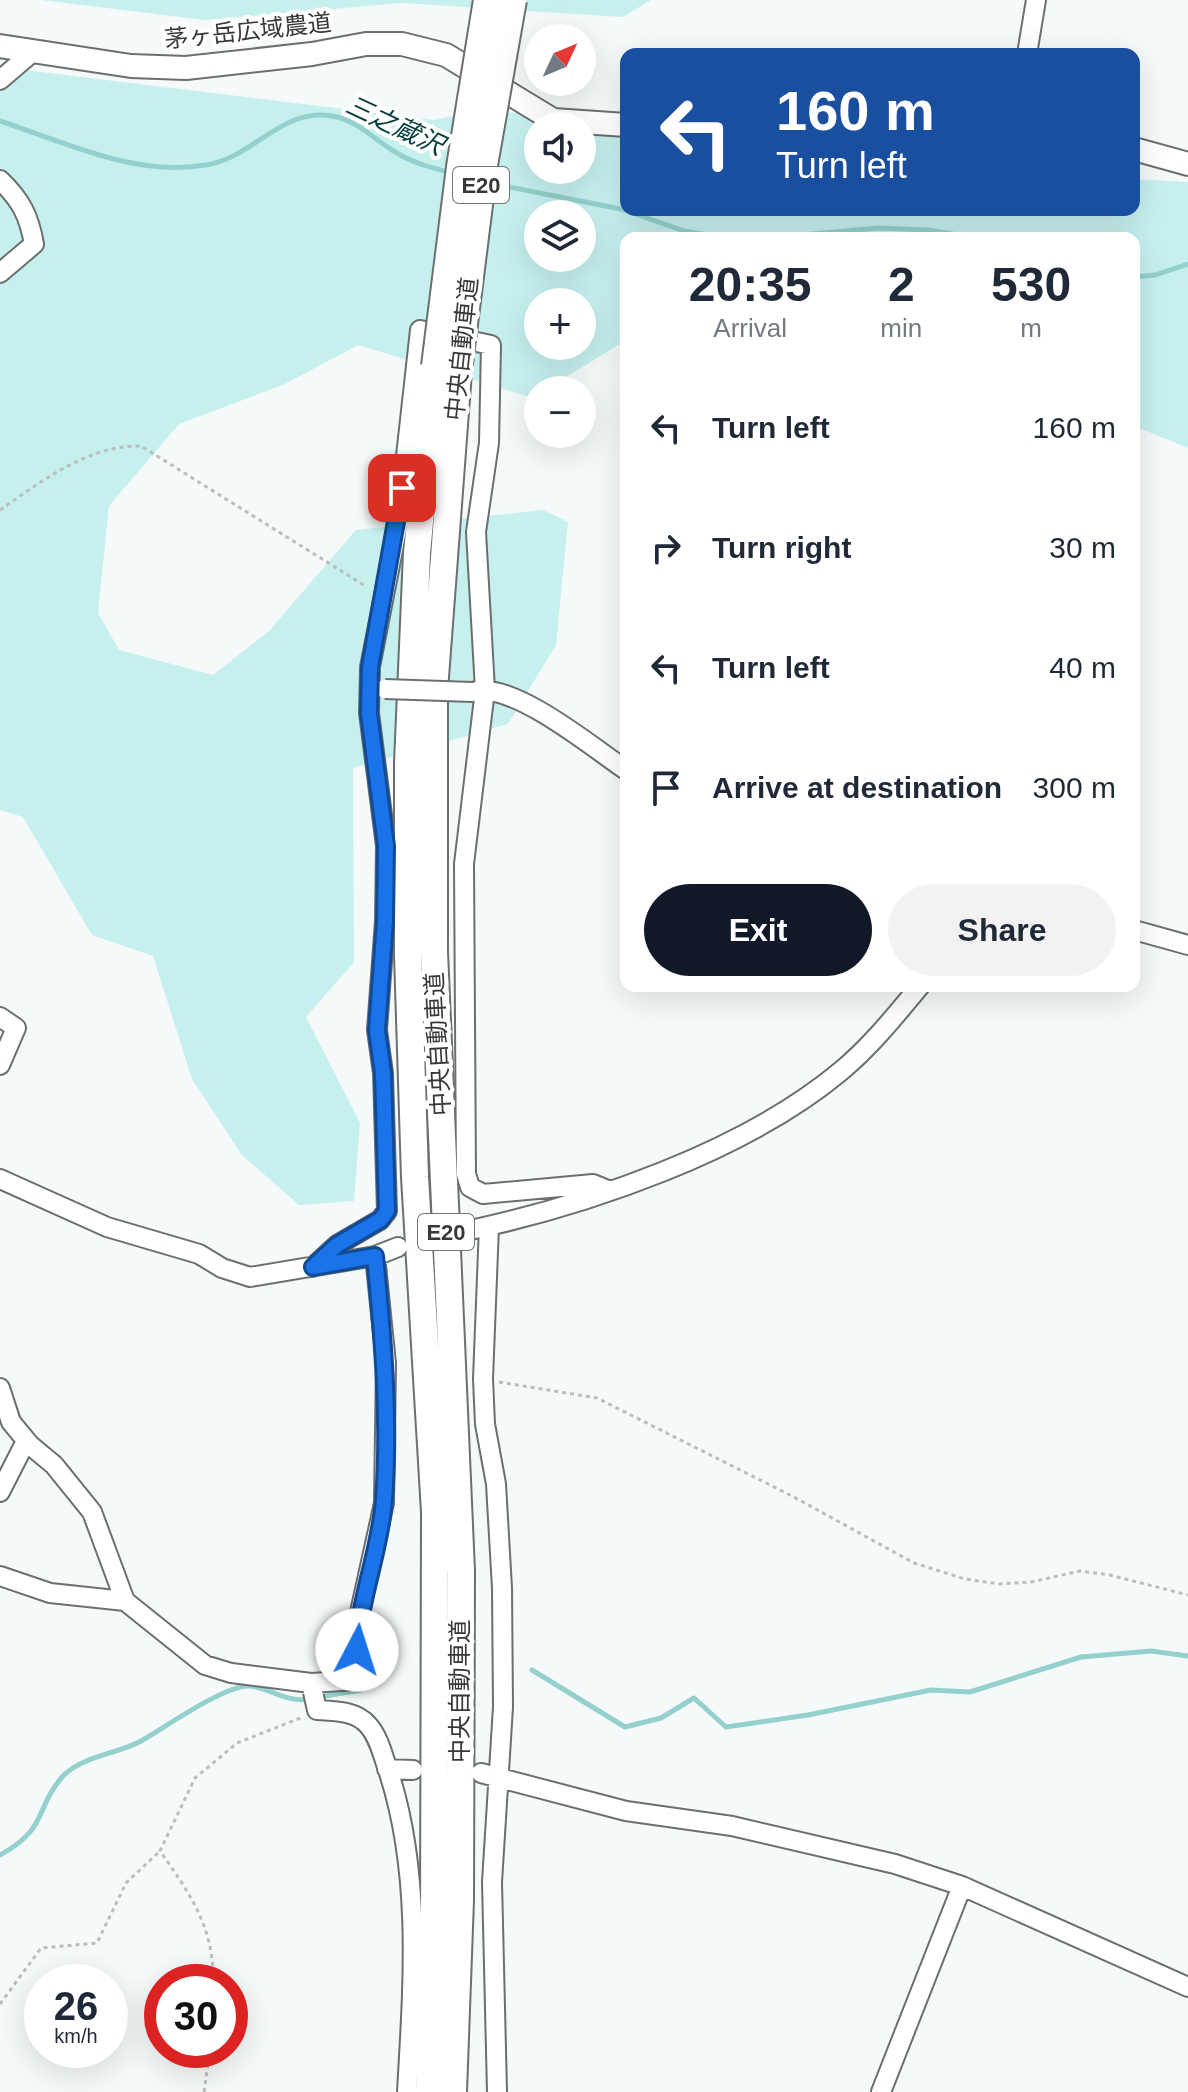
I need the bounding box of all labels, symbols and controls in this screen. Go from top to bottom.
street label: 茅ヶ岳広域農道 [163,8,333,53]
north arrow [524,24,596,96]
map controls [524,24,596,448]
text: 160 m [776,79,935,142]
icon: left [644,80,748,184]
water label: 三之蔵沢 [342,89,451,162]
button: sound [524,112,596,184]
text: Turn left [776,145,907,186]
road number: E20 [453,167,509,203]
button: layers [524,200,596,272]
text: 20:35 [689,258,812,311]
text: 2 [888,258,915,311]
text: 530 [991,258,1071,311]
street label: 中央自動車道 [441,276,482,422]
button: + [524,288,596,360]
text: Arrival [713,313,787,343]
text: min [880,313,922,343]
text: m [1020,313,1042,343]
button: − [524,376,596,448]
icon: left [644,406,688,450]
text: Turn left [712,411,830,444]
text: 160 m [1033,411,1116,444]
pin [368,454,436,522]
icon: arrive [380,466,424,510]
icon: right [644,526,688,570]
text: Turn right [712,531,851,564]
text: 30 m [1049,531,1116,564]
icon: left [644,646,688,690]
text: Turn left [712,651,830,684]
text: 40 m [1049,651,1116,684]
icon: arrive [644,766,688,810]
text: Arrive at destination [712,771,1002,804]
text: 300 m [1033,771,1116,804]
button: Exit [644,884,872,976]
button: Share [888,884,1116,976]
street label: 中央自動車道 [420,971,455,1117]
road number: E20 [418,1214,474,1250]
position arrow [315,1608,399,1692]
street label: 中央自動車道 [446,1619,473,1763]
speed limit sign: 30 [144,1964,248,2068]
text: 26 [54,1984,98,2028]
text: km/h [54,2025,98,2047]

